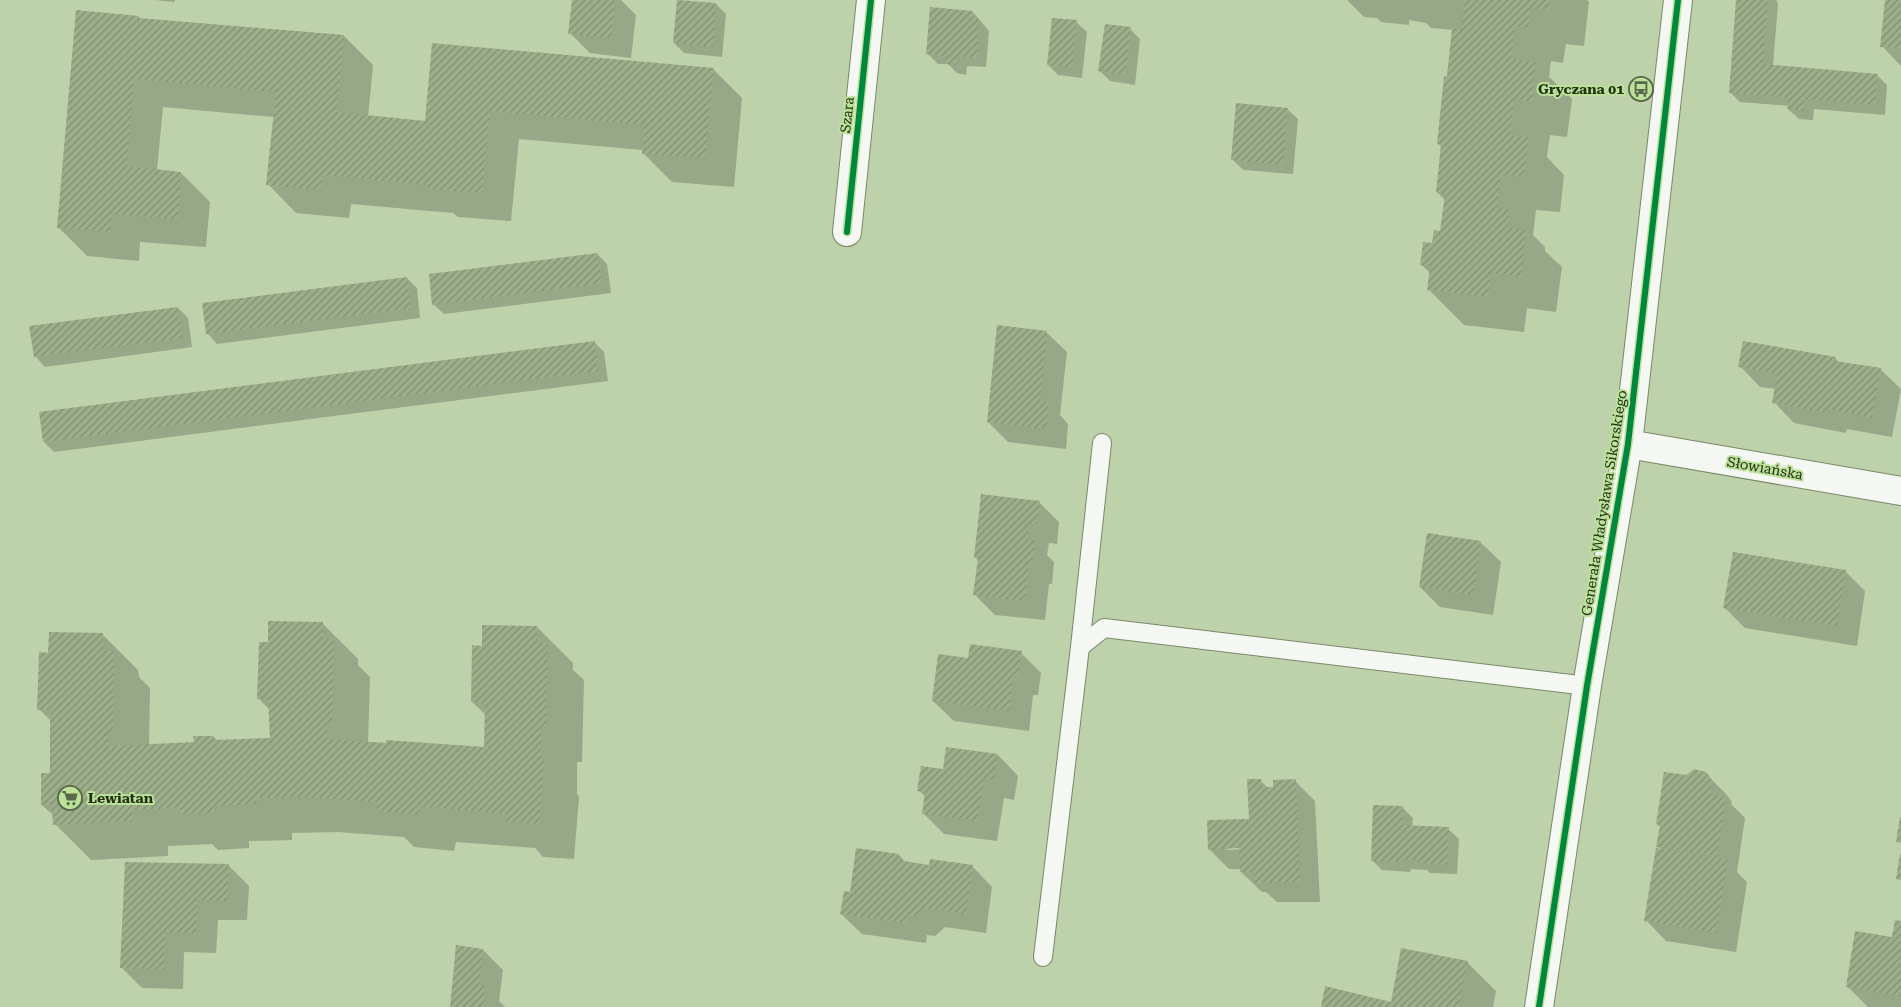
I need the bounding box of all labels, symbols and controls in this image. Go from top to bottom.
bus stop icon: Gryczana 01 [1628,76,1654,102]
place label: Gryczana 01 [1538,81,1624,97]
street label: Szara [837,96,857,134]
street label: Generała Władysława Sikorskiego [1578,389,1630,617]
street label: Słowiańska [1726,453,1805,483]
supermarket icon: Lewiatan [57,785,83,811]
place label: Lewiatan [88,790,154,806]

